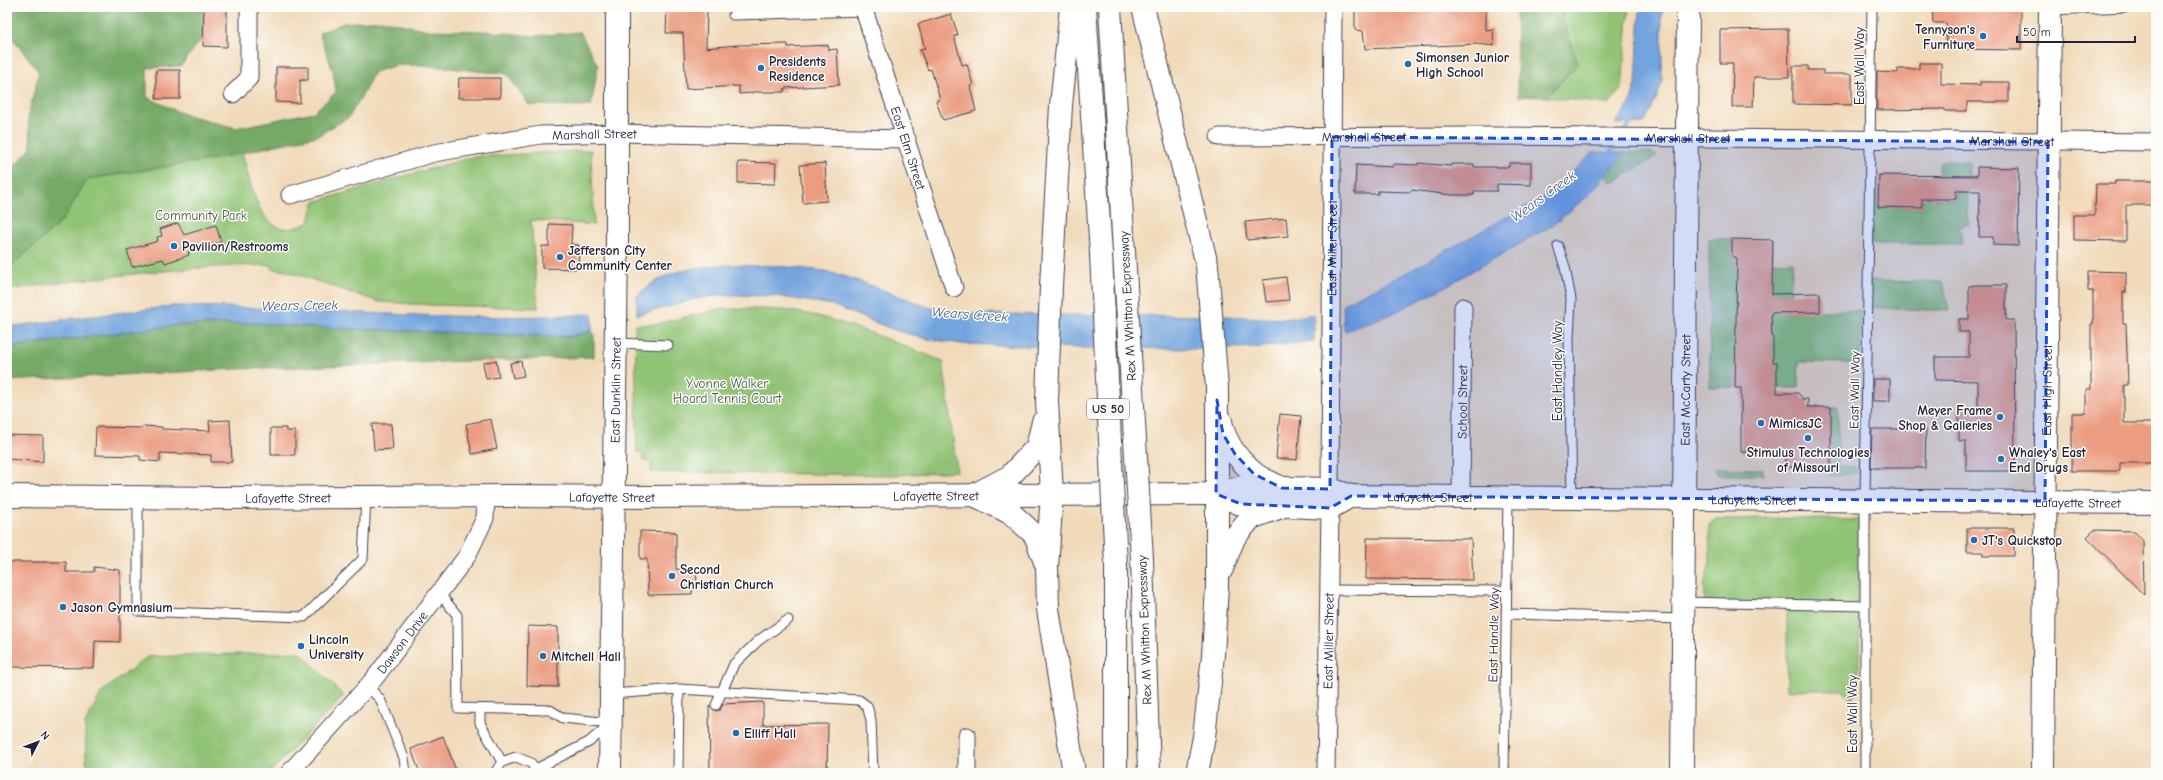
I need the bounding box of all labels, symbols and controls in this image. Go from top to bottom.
scale bar [2017,18,2135,44]
place label: Tennyson's Furniture [1915,22,1976,52]
text: 50 m [2023,25,2051,39]
street label: East Wall Way [1852,27,1867,105]
marker: Tennyson's Furniture [1978,31,1988,41]
place label: Simonsen Junior High School [1416,50,1510,80]
place label: Presidents Residence [769,54,827,84]
marker: Simonsen Junior High School [1403,59,1413,69]
marker: Presidents Residence [756,63,766,73]
street label: East Elm Street [888,105,929,193]
street label: Marshall Street [552,126,638,143]
street label: Marshall Street [1322,129,1408,145]
street label: Marshall Street [1646,130,1732,146]
street label: Marshall Street [1970,133,2056,149]
water label: Wears Creek [1507,167,1579,226]
street label: East Miller Street [1324,199,1340,296]
park label: Community Park [155,208,248,223]
street label: Rex M Whitton Expressway [1116,231,1139,381]
place label: Pavilion/Restrooms [182,239,289,254]
marker: Pavilion/Restrooms [169,241,179,251]
place label: Jefferson City Community Center [568,243,673,273]
marker: Jefferson City Community Center [555,252,565,262]
water label: Wears Creek [262,296,339,315]
water label: Wears Creek [931,303,1009,326]
street label: East Handley Way [1550,321,1565,421]
street label: East McCarty Street [1678,333,1693,446]
street label: East Dunklin Street [607,336,624,443]
street label: East High Street [2039,343,2055,436]
street label: East Wall Way [1846,351,1863,429]
street label: School Street [1455,364,1470,439]
park label: Yvonne Walker Hoard Tennis Court [673,376,783,406]
road number: US 50 [1087,399,1129,419]
place label: Meyer Frame Shop & Galleries [1899,403,1993,433]
marker: Meyer Frame Shop & Galleries [1995,412,2005,422]
place label: MimicsJC [1769,416,1822,431]
marker: MimicsJC [1756,418,1766,428]
marker: Stimulus Technologies of Missouri [1803,433,1813,443]
place label: Stimulus Technologies of Missouri [1747,445,1870,475]
place label: Whaley's East End Drugs [2009,445,2087,475]
marker: Whaley's East End Drugs [1996,454,2006,464]
street label: Lafayette Street [893,488,980,504]
street label: Lafayette Street [569,489,656,505]
street label: Lafayette Street [1387,489,1474,505]
street label: Lafayette Street [245,490,332,506]
street label: Lafayette Street [1711,492,1798,508]
street label: Lafayette Street [2035,495,2122,511]
place label: JT's Quickstop [1982,533,2062,548]
marker: JT's Quickstop [1969,535,1979,545]
street label: Rex M Whitton Expressway [1134,555,1155,705]
place label: Second Christian Church [680,562,774,592]
marker: Second Christian Church [667,571,677,581]
street label: East Handle Way [1485,587,1502,683]
street label: East Miller Street [1320,592,1337,689]
place label: Jason Gymnasium [71,600,173,615]
marker: Jason Gymnasium [58,602,68,612]
street label: Dawson Drive [374,608,431,677]
place label: Lincoln University [309,632,364,662]
marker: Lincoln University [296,641,306,651]
place label: Mitchell Hall [551,649,621,664]
marker: Mitchell Hall [538,651,548,661]
street label: East Wall Way [1845,675,1860,753]
north arrow [18,722,58,762]
place label: Elliff Hall [744,726,796,741]
marker: Elliff Hall [731,728,741,738]
text: N [38,729,52,743]

